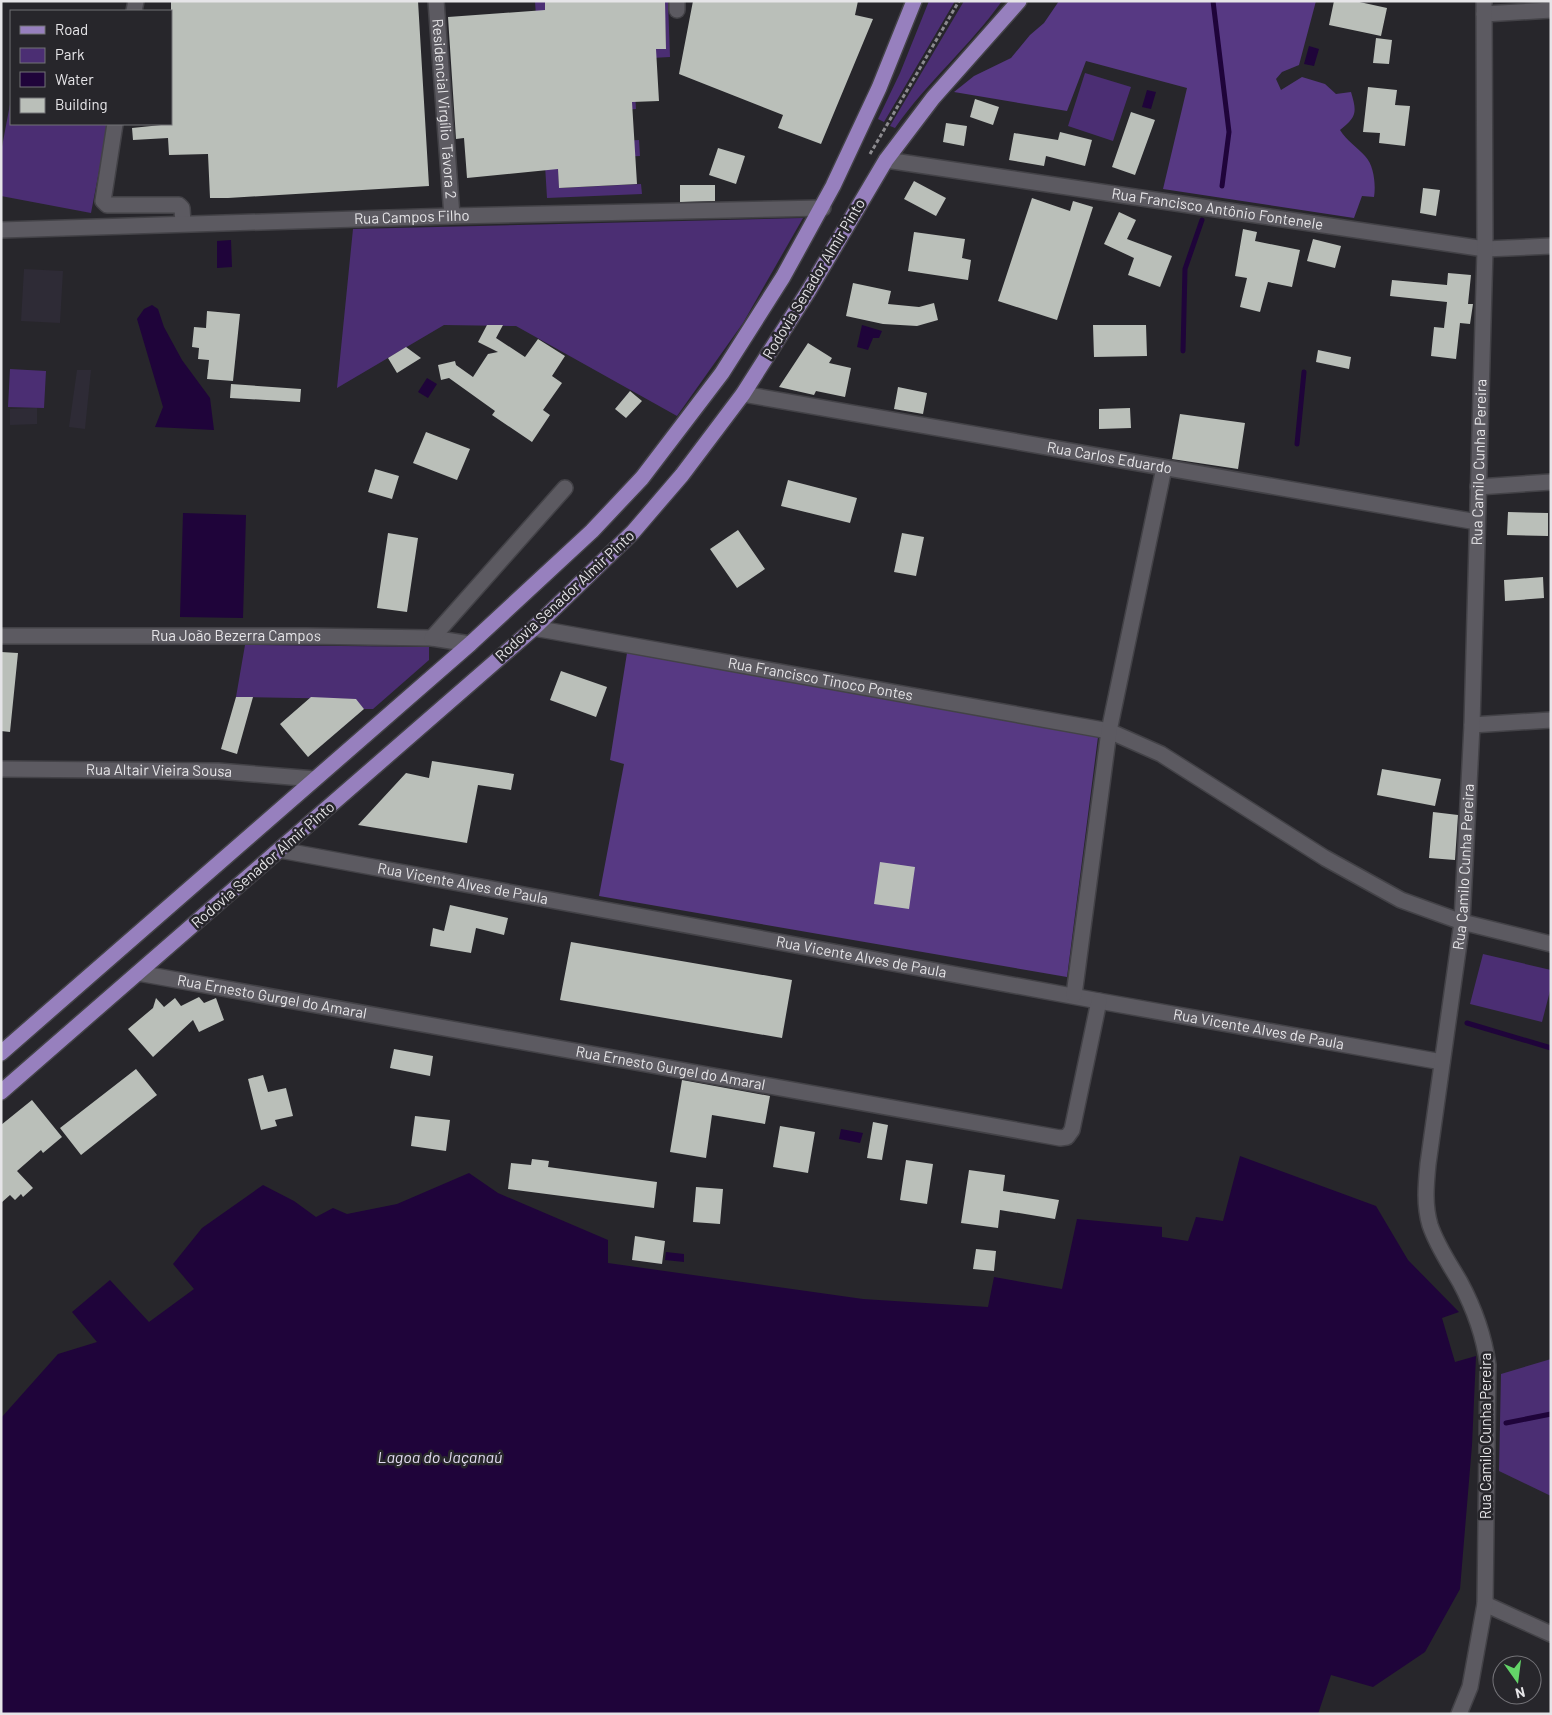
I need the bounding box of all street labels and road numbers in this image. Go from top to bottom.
street label: Residencial Virgílio Távora 2 [429,18,461,199]
street label: Rua Francisco Antônio Fontenele [1110,184,1325,233]
street label: Rodovia Senador Almir Pinto [758,195,868,362]
street label: Rua Campos Filho [354,206,470,227]
street label: Rua Camilo Cunha Pereira [1467,379,1489,546]
street label: Rua Carlos Eduardo [1046,437,1174,477]
street label: Rodovia Senador Almir Pinto [491,526,638,665]
street label: Rua João Bezerra Campos [151,626,321,644]
street label: Rua Francisco Tinoco Pontes [727,653,915,704]
street label: Rua Altair Vieira Sousa [86,760,233,780]
street label: Rua Camilo Cunha Pereira [1448,783,1477,951]
street label: Rodovia Senador Almir Pinto [187,797,338,931]
street label: Rua Vicente Alves de Paula [376,858,550,907]
street label: Rua Vicente Alves de Paula [775,932,948,981]
street label: Rua Ernesto Gurgel do Amaral [176,970,368,1022]
street label: Rua Vicente Alves de Paula [1172,1004,1346,1052]
street label: Rua Ernesto Gurgel do Amaral [575,1042,767,1093]
street label: Rua Camilo Cunha Pereira [1476,1353,1494,1519]

